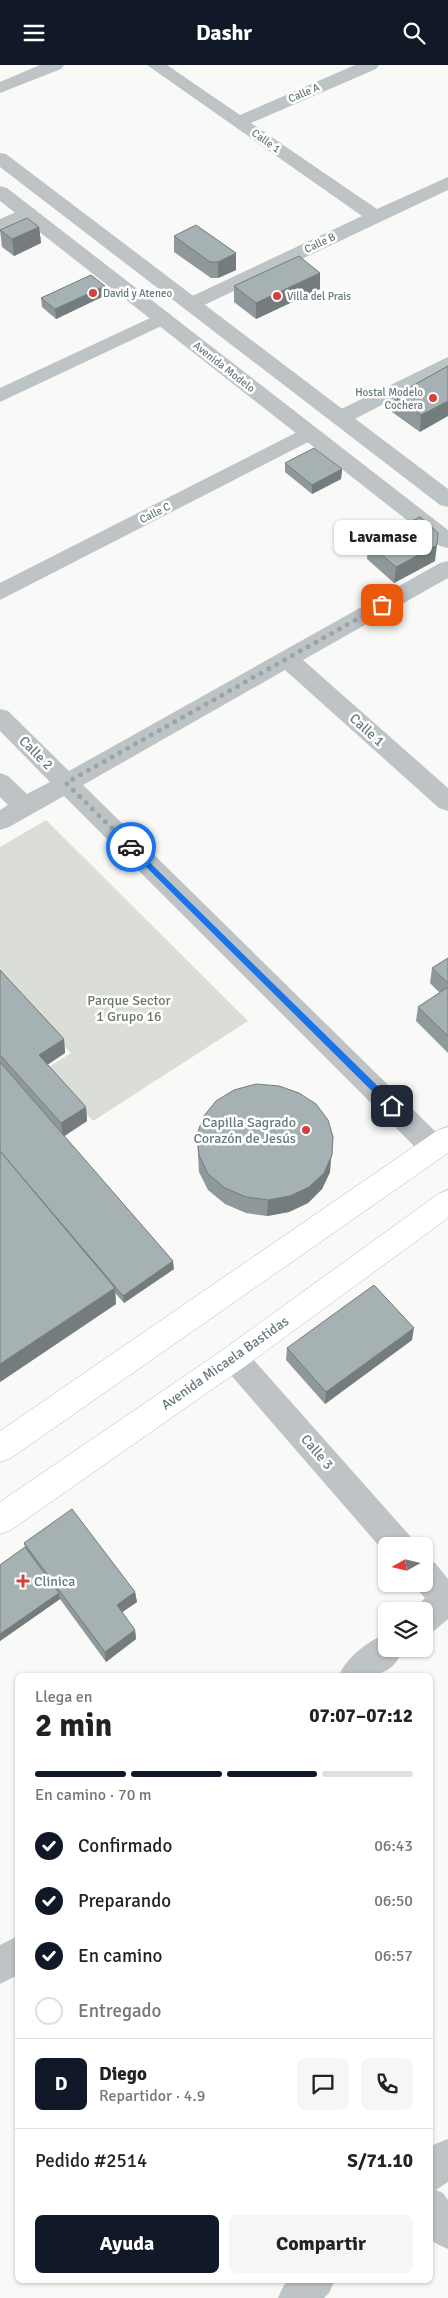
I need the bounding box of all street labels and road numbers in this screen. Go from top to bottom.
street label: Calle A [286,80,322,105]
street label: Calle 1 [249,126,283,156]
street label: Calle B [302,230,338,256]
street label: Avenida Modelo [191,339,258,395]
street label: Calle C [137,500,173,526]
street label: Calle 1 [346,710,388,750]
street label: Calle 2 [15,732,57,774]
street label: Avenida Micaela Bastidas [158,1313,292,1413]
street label: Calle 3 [297,1431,337,1473]

